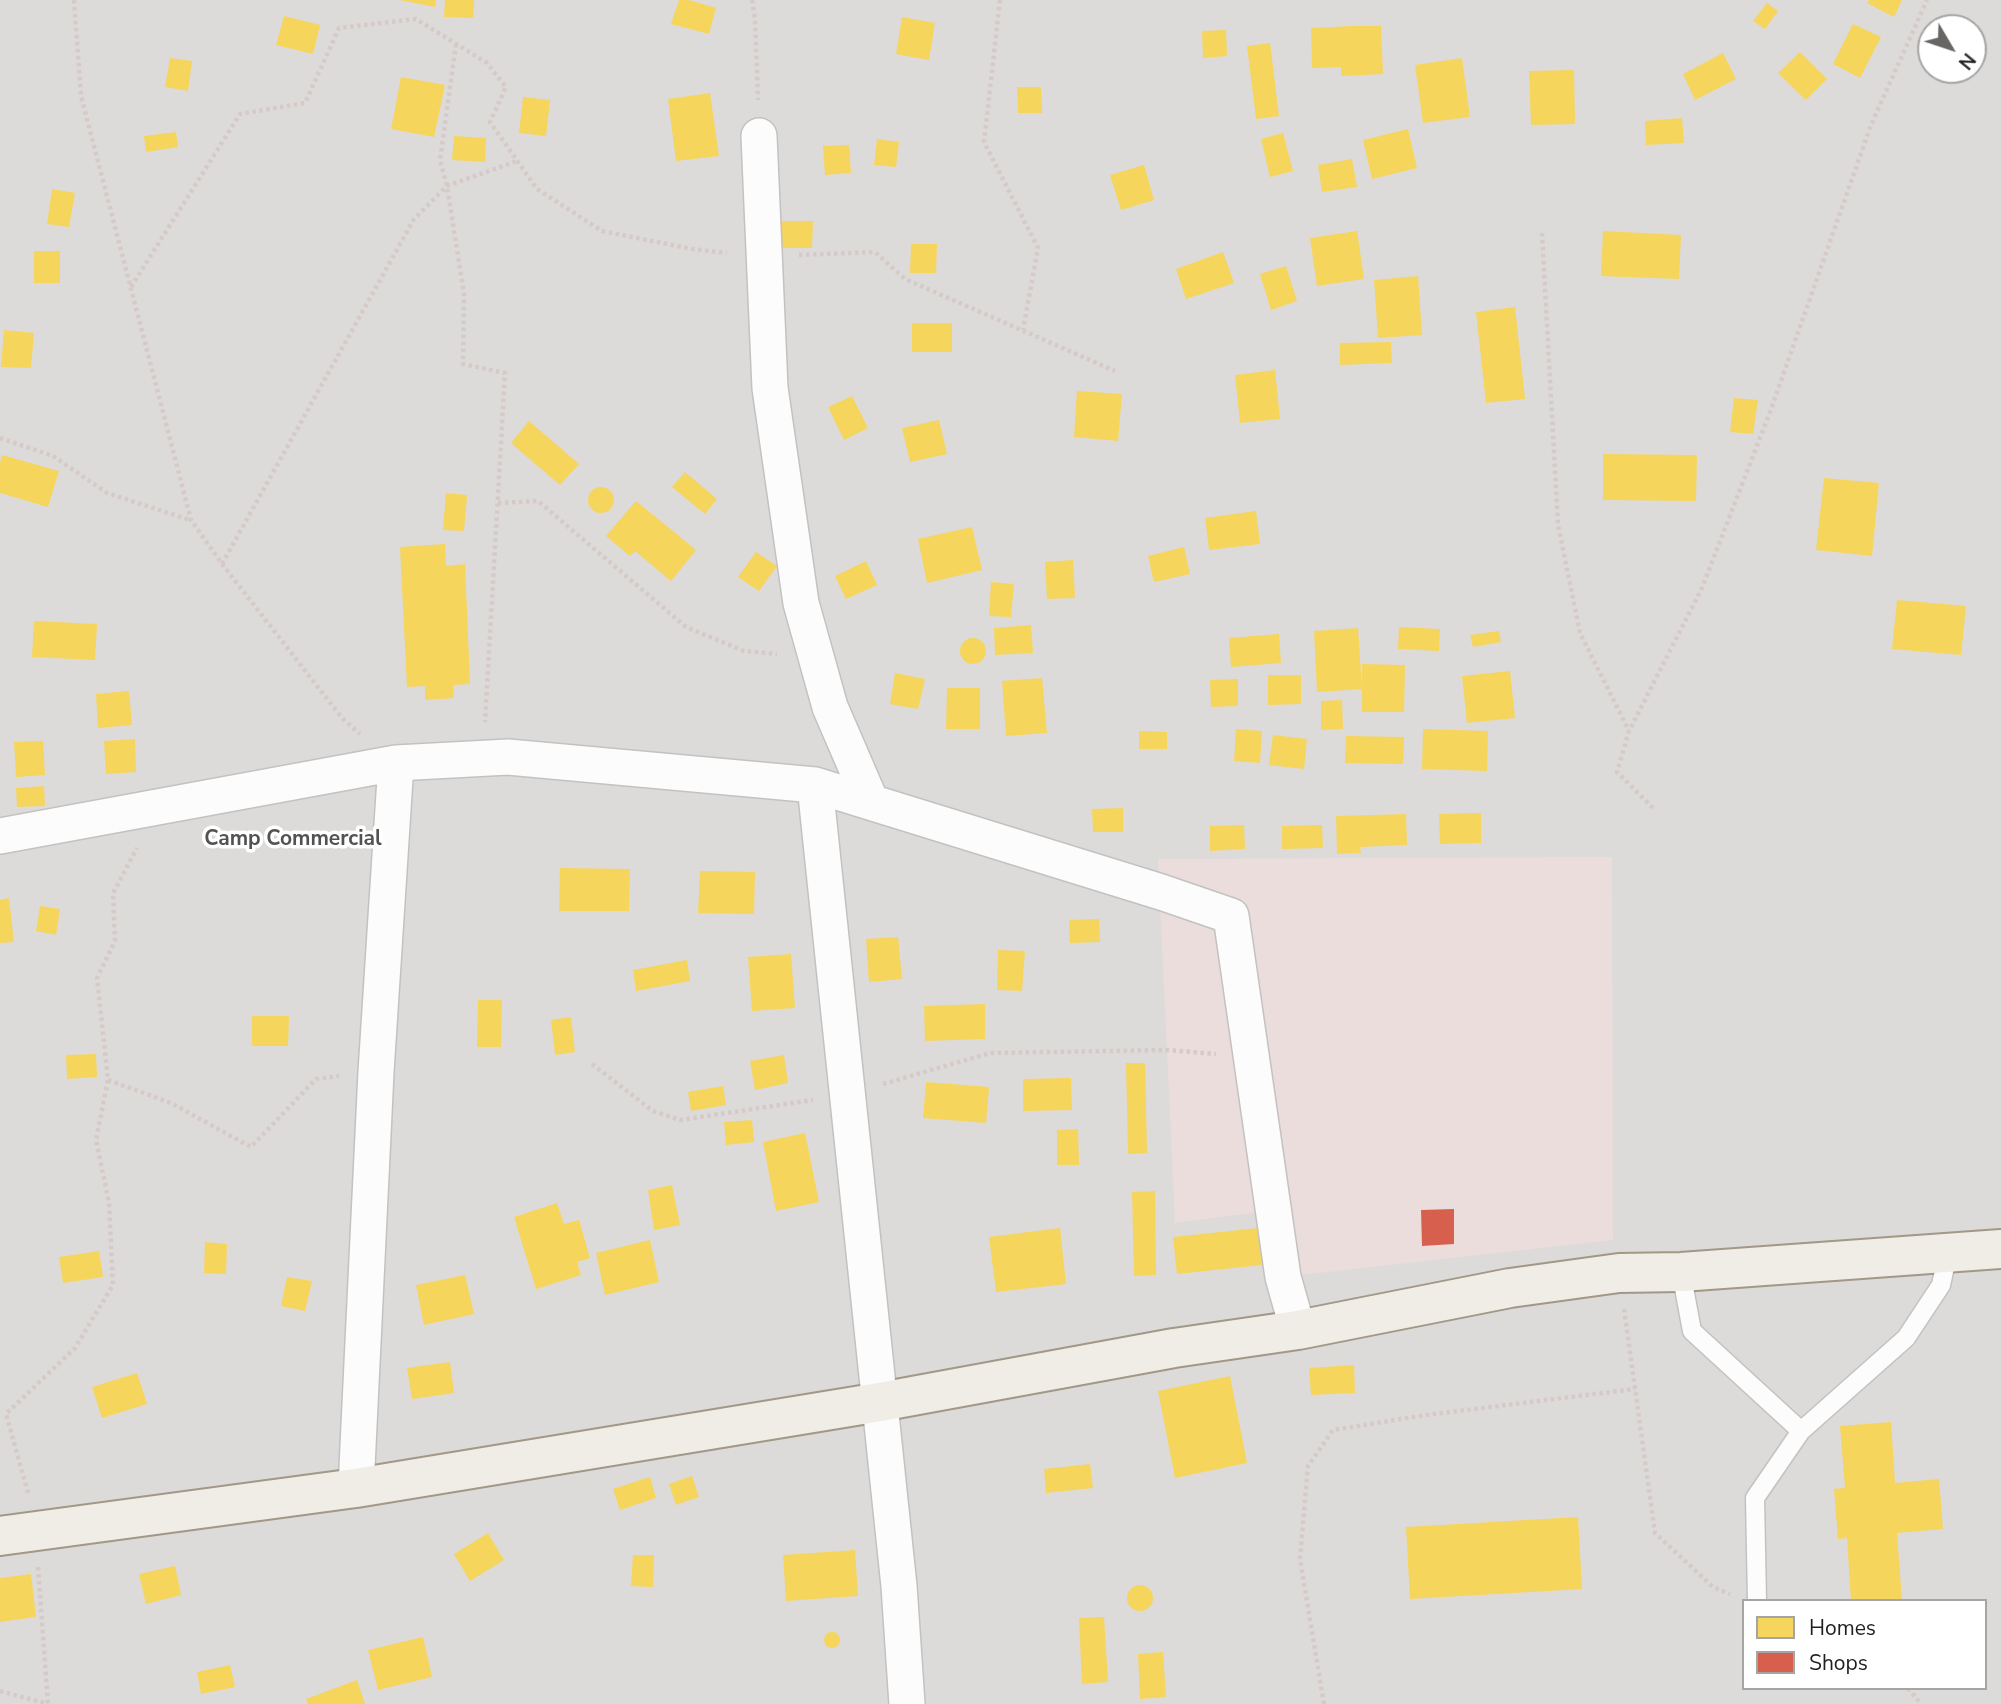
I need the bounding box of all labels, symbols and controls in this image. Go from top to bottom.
north arrow [1917,14,1987,84]
text: N [1952,47,1981,75]
district label: Camp Commercial [204,827,382,853]
legend [1742,1599,1987,1690]
text: Homes [1809,1614,1876,1642]
text: Shops [1809,1649,1868,1677]

